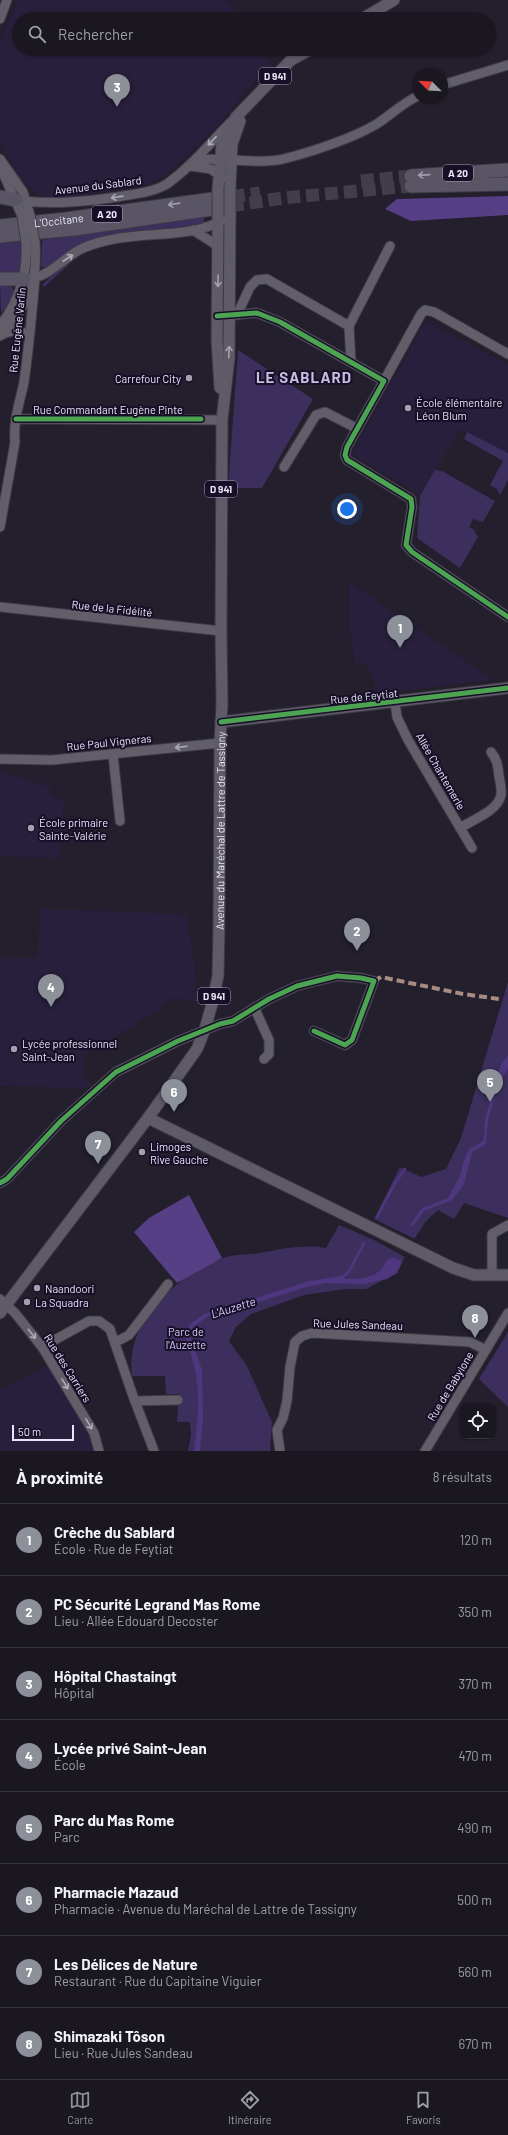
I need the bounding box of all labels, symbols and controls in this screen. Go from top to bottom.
search box [12,12,496,56]
icon: search [26,23,48,45]
text: Rechercher [58,25,134,43]
road number: D 941 [259,68,291,84]
north arrow [412,68,448,104]
pin: 3 [104,74,130,107]
one-way arrow [208,136,217,146]
road number: A 20 [443,165,473,181]
one-way arrow [418,172,431,179]
street label: Avenue du Sablard [54,173,142,197]
one-way arrow [111,193,124,201]
one-way arrow [168,200,181,208]
road number: A 20 [92,206,122,222]
street label: L'Occitane [33,210,84,229]
one-way arrow [62,254,73,262]
one-way arrow [214,274,221,287]
street label: Rue Eugène Varlin [6,287,28,373]
one-way arrow [225,346,233,359]
district label: LE SABLARD [256,368,352,386]
place label: Carrefour City [115,372,181,385]
marker: Carrefour City [184,373,194,383]
place label: École élémentaire Léon Blum [416,396,502,422]
street label: Rue Commandant Eugène Pinte [33,403,183,416]
marker: École élémentaire Léon Blum [403,403,413,413]
road number: D 941 [205,481,237,497]
your location [337,499,357,519]
street label: Rue de la Fidélité [71,597,153,619]
pin: 1 [387,615,413,648]
street label: Rue de Feytiat [330,686,398,706]
street label: Allée Chantemerle [414,730,468,812]
street label: Rue Paul Vigneras [66,731,152,753]
street label: Avenue du Maréchal de Lattre de Tassigny [212,731,227,930]
one-way arrow [175,743,188,751]
place label: École primaire Sainte-Valérie [39,816,108,842]
marker: École primaire Sainte-Valérie [26,823,36,833]
pin: 2 [344,918,370,951]
pin: 4 [38,974,64,1007]
road number: D 941 [198,988,230,1004]
place label: Lycée professionnel Saint-Jean [22,1037,117,1063]
marker: Lycée professionnel Saint-Jean [9,1044,19,1054]
pin: 5 [477,1069,503,1102]
pin: 6 [161,1079,187,1112]
pin: 7 [85,1131,111,1164]
place label: Limoges Rive Gauche [150,1140,208,1166]
marker: Limoges Rive Gauche [137,1147,147,1157]
place label: Naandoori [45,1282,95,1295]
marker: Naandoori [32,1283,42,1293]
water label: L'Auzette [209,1294,257,1320]
place label: La Squadra [35,1296,89,1309]
marker: La Squadra [22,1297,32,1307]
pin: 8 [462,1305,488,1338]
street label: Rue Jules Sandeau [313,1316,403,1332]
park label: Parc de l'Auzette [166,1325,206,1351]
one-way arrow [28,1329,36,1340]
street label: Rue des Carriers [42,1331,94,1405]
street label: Rue de Babylone [424,1349,476,1423]
one-way arrow [61,1378,69,1390]
map controls [460,1403,496,1439]
button: locate [460,1403,496,1439]
one-way arrow [85,1418,93,1430]
scale bar [12,1423,74,1442]
text: 50 m [18,1425,41,1438]
text: À proximité [16,1467,103,1487]
text: 8 résultats [433,1469,492,1485]
text: Crèche du Sablard [54,1523,175,1541]
text: 1 [27,1532,31,1548]
text: 120 m [460,1532,492,1548]
text: École · Rue de Feytiat [54,1541,174,1557]
text: PC Sécurité Legrand Mas Rome [54,1595,260,1613]
text: 2 [25,1604,33,1620]
text: 350 m [458,1604,492,1620]
text: Lieu · Allée Edouard Decoster [54,1613,218,1629]
text: Hôpital Chastaingt [54,1667,177,1685]
text: 3 [25,1676,33,1692]
text: 370 m [458,1676,492,1692]
text: Hôpital [54,1685,94,1701]
text: Lycée privé Saint-Jean [54,1739,207,1757]
text: 4 [25,1748,33,1764]
text: 470 m [458,1748,492,1764]
text: École [54,1757,86,1773]
text: Parc du Mas Rome [54,1811,174,1829]
text: 5 [25,1820,33,1836]
text: 490 m [457,1820,492,1836]
text: Parc [54,1829,80,1845]
text: Pharmacie Mazaud [54,1883,178,1901]
text: 6 [26,1892,32,1908]
text: 500 m [457,1892,492,1908]
text: Pharmacie · Avenue du Maréchal de Lattre de Tassigny [54,1901,357,1917]
text: Les Délices de Nature [54,1955,198,1973]
text: 7 [26,1964,32,1980]
text: 560 m [458,1964,492,1980]
text: Restaurant · Rue du Capitaine Viguier [54,1973,261,1989]
text: Shimazaki Tôson [54,2027,165,2045]
text: 8 [25,2036,33,2052]
text: 670 m [458,2036,492,2052]
text: Lieu · Rue Jules Sandeau [54,2045,193,2061]
tab: Carte [67,2089,93,2126]
tab: Itinéraire [228,2089,272,2126]
tab: Favoris [406,2089,441,2126]

